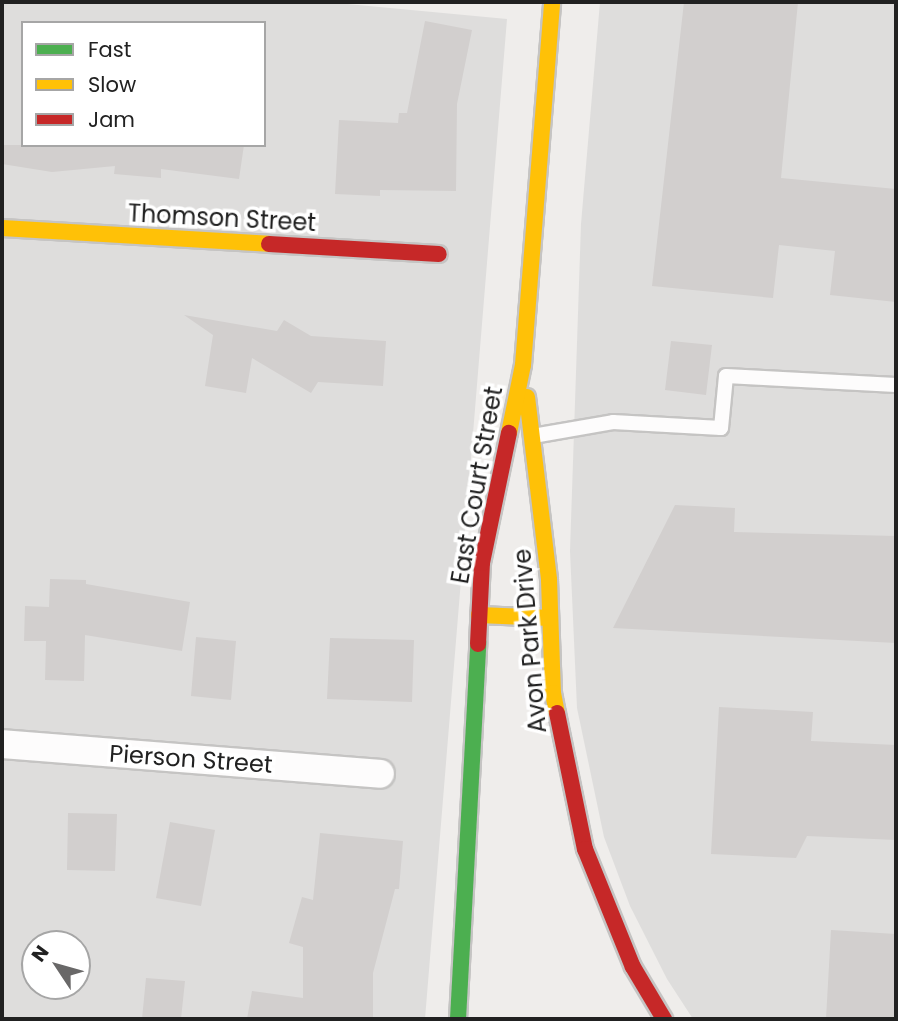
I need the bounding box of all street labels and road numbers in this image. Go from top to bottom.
street label: Thomson Street [127,199,317,237]
street label: East Court Street [445,384,509,586]
street label: Avon Park Drive [508,548,552,734]
street label: Pierson Street [108,739,274,779]

